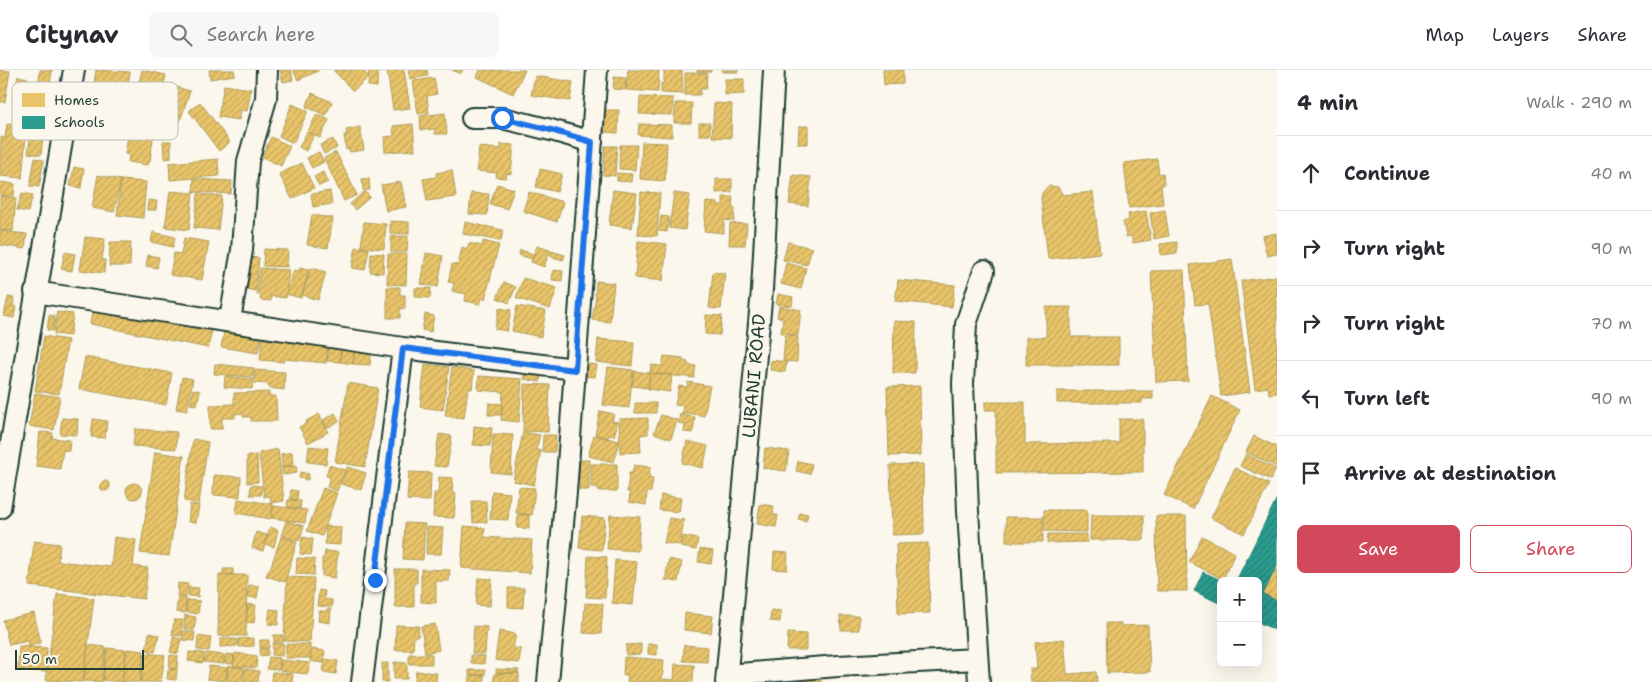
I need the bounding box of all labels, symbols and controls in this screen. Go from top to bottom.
search box [149,12,499,57]
text: Citynav [25,19,119,51]
icon: search [167,21,195,49]
text: Search here [207,22,315,47]
text: Map [1426,23,1464,47]
text: Layers [1492,23,1549,47]
text: Share [1577,23,1627,47]
legend [12,82,178,140]
text: 4 min [1297,89,1358,117]
text: Homes [54,91,99,109]
text: Walk · 290 m [1526,92,1632,113]
route start [491,107,514,130]
text: Schools [54,113,105,131]
icon: ahead [1297,159,1325,187]
text: Continue [1344,161,1430,186]
text: 40 m [1590,163,1632,184]
icon: right [1297,234,1325,262]
text: Turn right [1344,236,1445,261]
text: 90 m [1591,238,1632,259]
icon: right [1297,309,1325,337]
text: Turn right [1344,311,1445,336]
street label: LUBANI ROAD [737,313,771,439]
text: 70 m [1591,313,1632,334]
icon: left [1297,384,1325,412]
text: Turn left [1344,386,1430,411]
text: 90 m [1591,388,1632,409]
icon: arrive [1297,459,1325,487]
text: Arrive at destination [1344,461,1556,486]
button: Save [1297,525,1460,573]
button: Share [1470,525,1632,573]
route end [364,569,387,592]
map controls [1217,577,1262,667]
button: + [1217,577,1262,622]
button: − [1217,622,1262,667]
scale bar [15,647,144,670]
text: 50 m [22,650,57,668]

